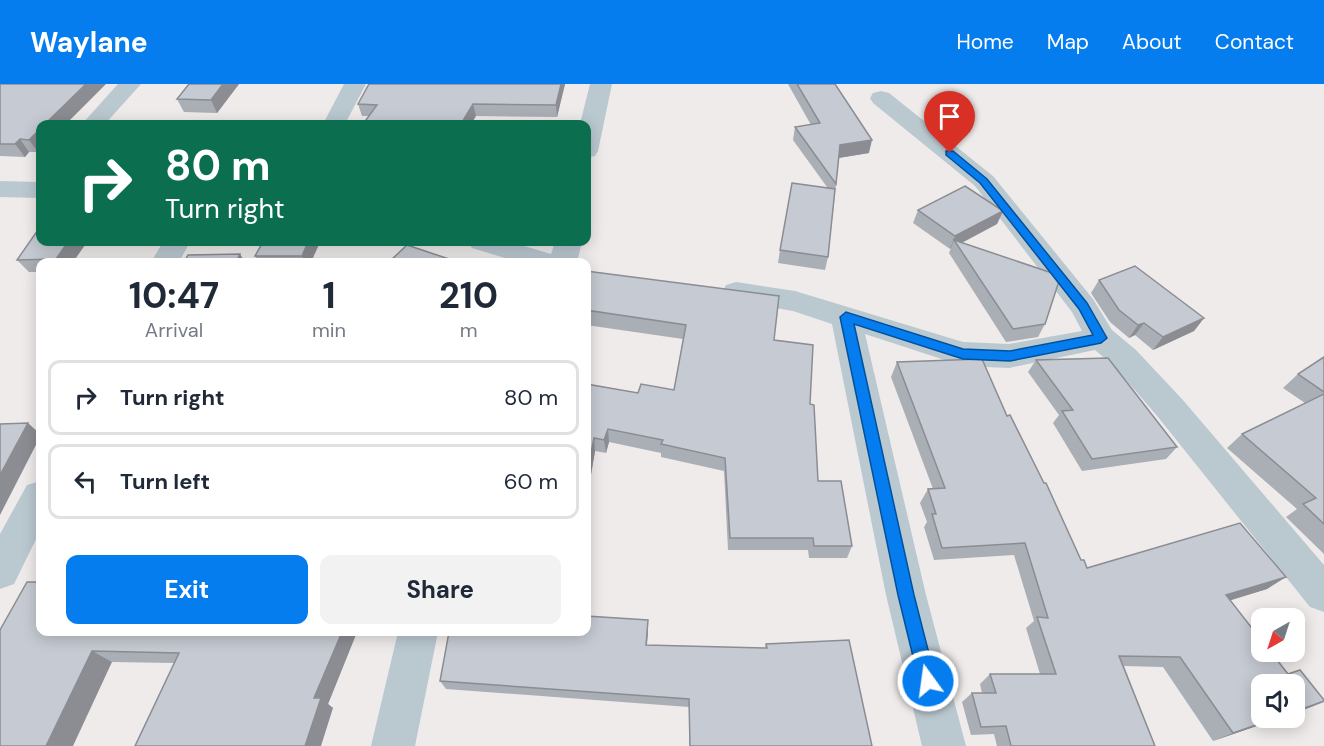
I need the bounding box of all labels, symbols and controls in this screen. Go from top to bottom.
text: Waylane [30,24,148,61]
text: Home [956,28,1014,56]
text: Map [1047,28,1089,56]
text: About [1122,28,1182,56]
text: Contact [1215,28,1294,56]
pin [924,91,975,153]
icon: arrive [933,100,966,133]
text: 80 m [165,138,271,193]
icon: right [66,144,144,222]
text: Turn right [165,191,285,226]
text: 10:47 [129,272,219,319]
text: 1 [322,272,336,319]
text: 210 [439,272,498,319]
text: Arrival [145,317,203,343]
text: min [312,317,346,343]
text: m [460,317,477,343]
icon: right [69,381,102,414]
text: Turn right [120,383,225,412]
text: 80 m [504,383,558,412]
icon: left [69,465,102,498]
text: Turn left [120,467,210,496]
text: 60 m [504,467,558,496]
button: Exit [66,555,308,624]
button: Share [320,555,561,624]
north arrow [1251,608,1305,662]
map controls [1251,608,1305,728]
position arrow [896,649,960,713]
button: sound [1251,674,1305,728]

